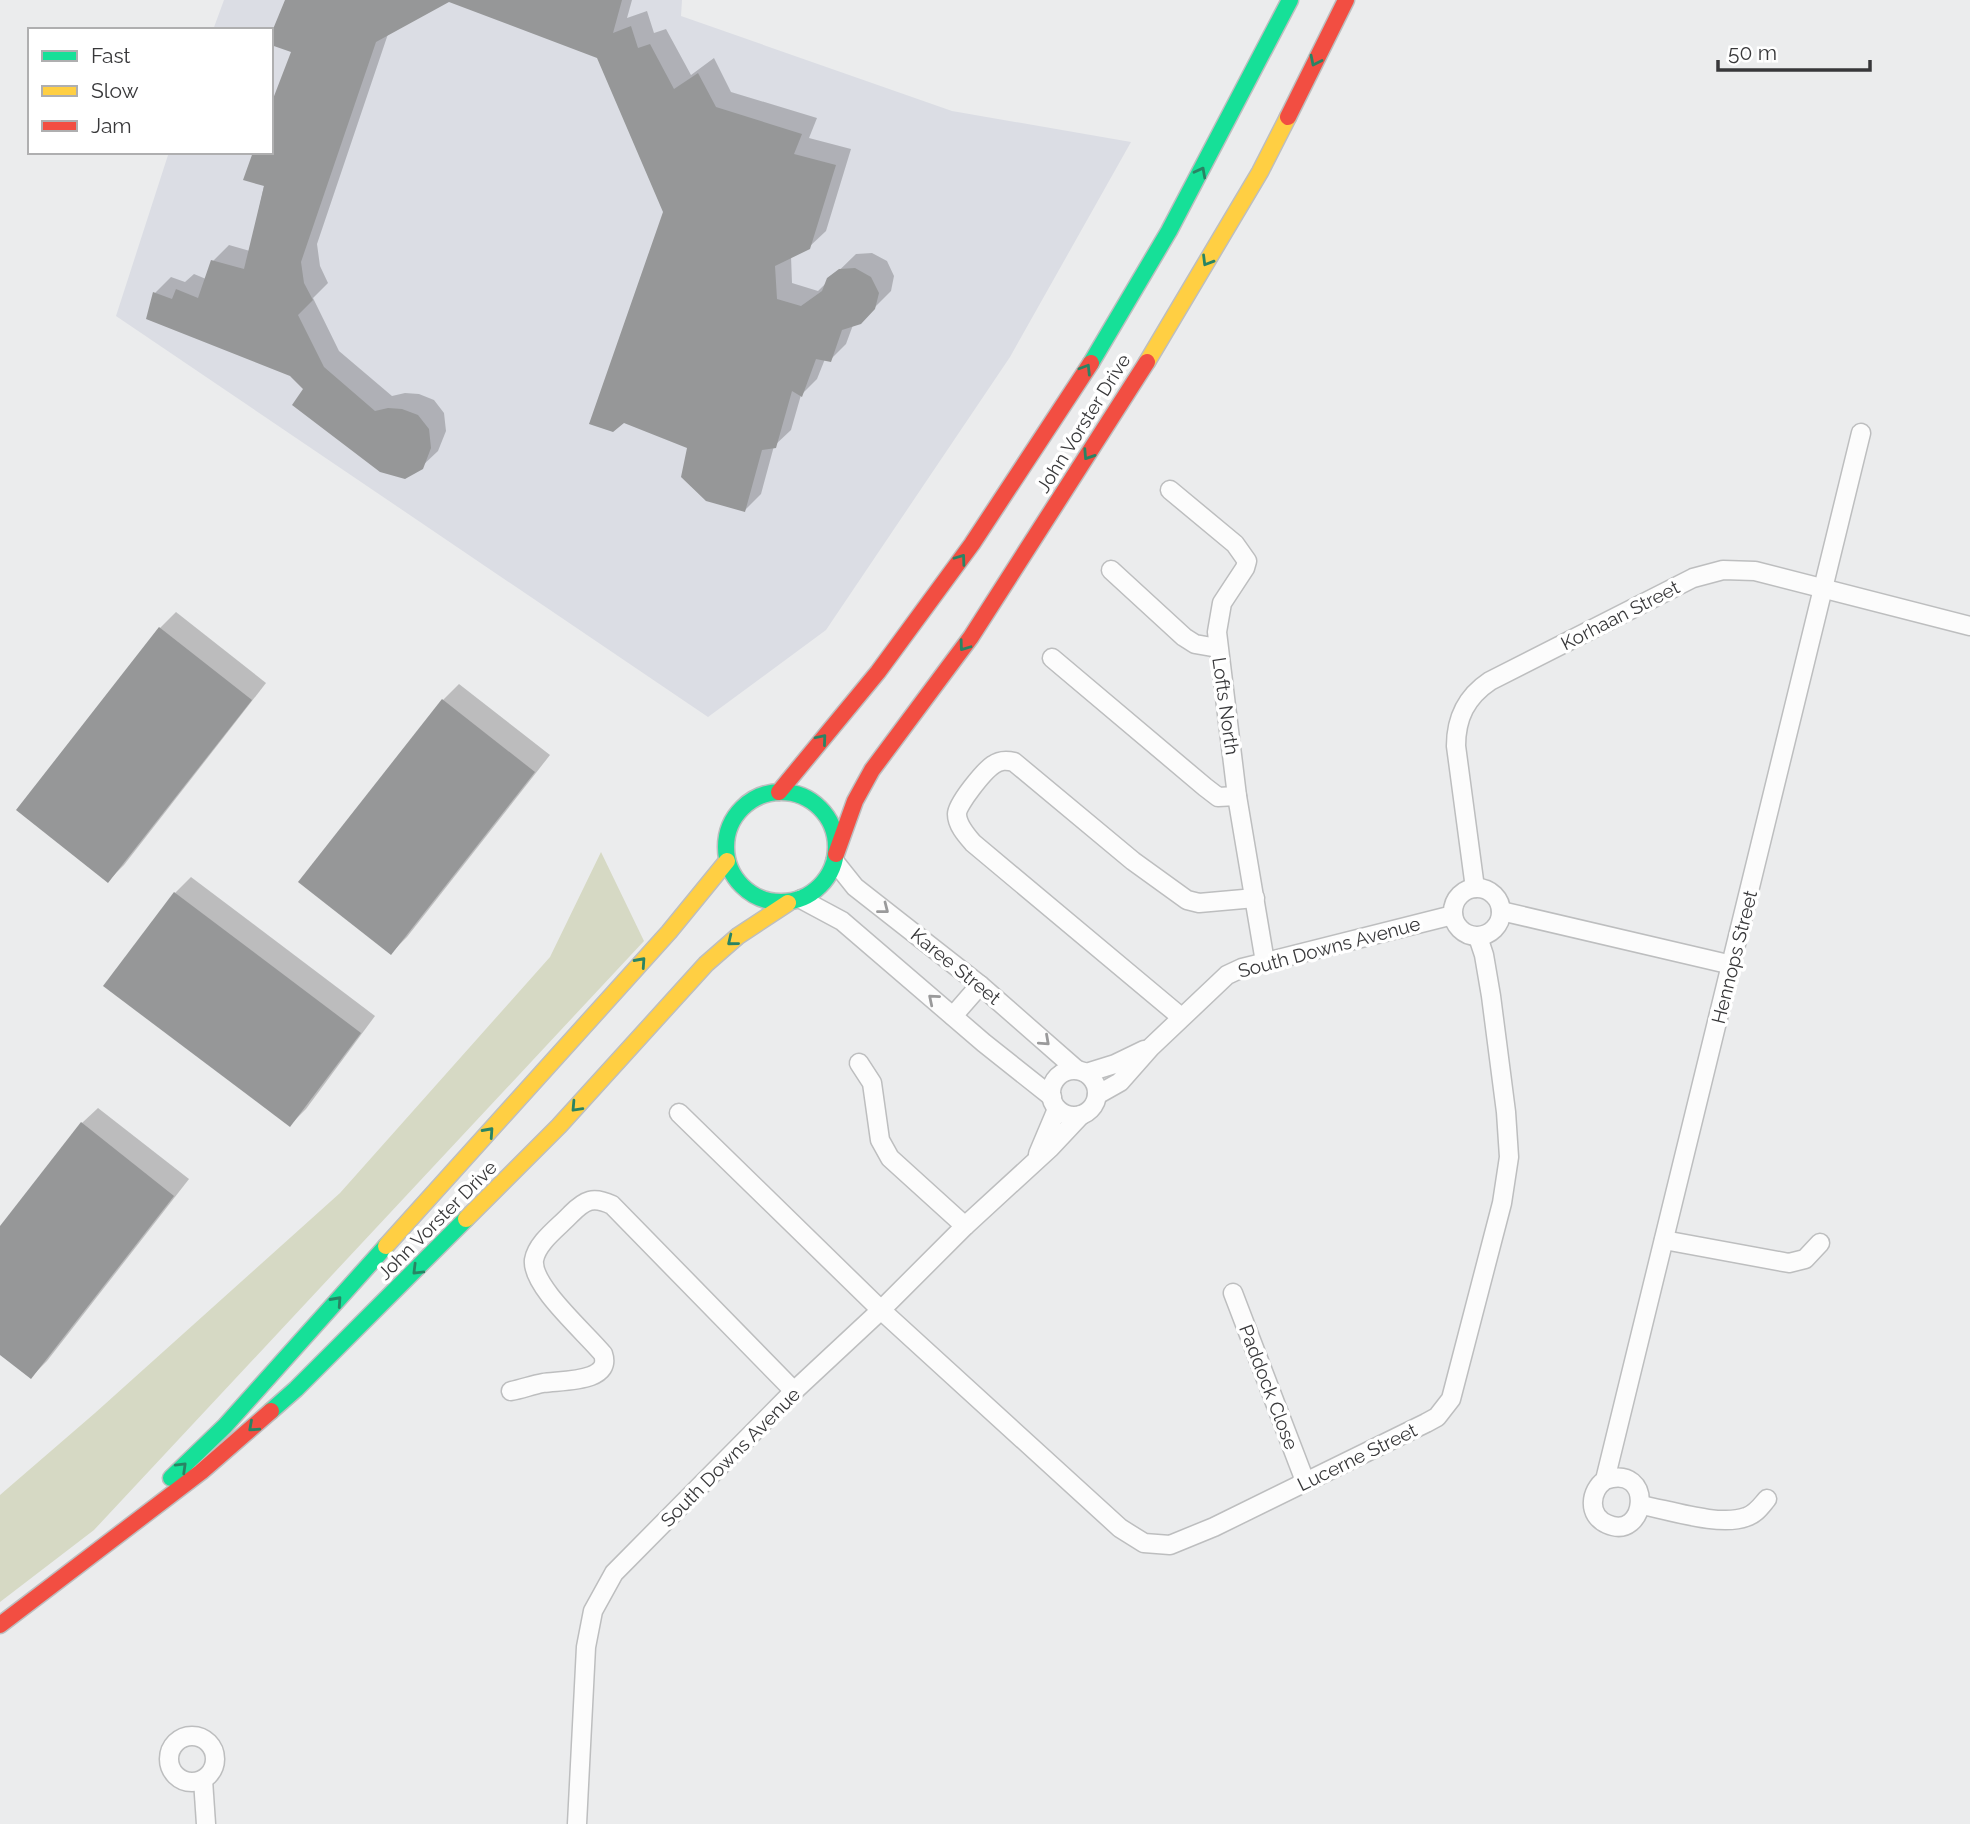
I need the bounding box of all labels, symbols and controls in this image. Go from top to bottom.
legend [28,28,273,154]
scale bar [1718,28,1870,72]
text: 50 m [1728,40,1777,65]
text: Fast [91,43,131,68]
one-way arrow [1310,54,1324,66]
text: Slow [91,78,139,103]
text: Jam [91,113,132,138]
one-way arrow [1192,167,1206,180]
one-way arrow [1202,253,1215,266]
street label: John Vorster Drive [1031,350,1135,496]
one-way arrow [1078,364,1091,377]
one-way arrow [1084,447,1096,460]
one-way arrow [953,554,965,567]
street label: Korhaan Street [1557,575,1683,654]
one-way arrow [960,638,972,651]
street label: Lofts North [1208,656,1244,756]
one-way arrow [814,735,826,748]
street label: Hennops Street [1707,887,1761,1026]
one-way arrow [876,901,888,914]
street label: South Downs Avenue [1236,912,1422,982]
street label: Karee Street [907,923,1006,1009]
one-way arrow [727,933,740,945]
one-way arrow [633,957,645,970]
one-way arrow [928,995,941,1007]
one-way arrow [1037,1033,1050,1045]
one-way arrow [572,1099,585,1112]
one-way arrow [481,1127,493,1140]
street label: John Vorster Drive [373,1156,501,1284]
one-way arrow [412,1261,425,1274]
one-way arrow [329,1296,341,1309]
street label: Paddock Close [1235,1321,1303,1453]
street label: South Downs Avenue [656,1383,804,1531]
street label: Lucerne Street [1294,1418,1421,1495]
one-way arrow [248,1419,261,1431]
one-way arrow [174,1463,187,1476]

